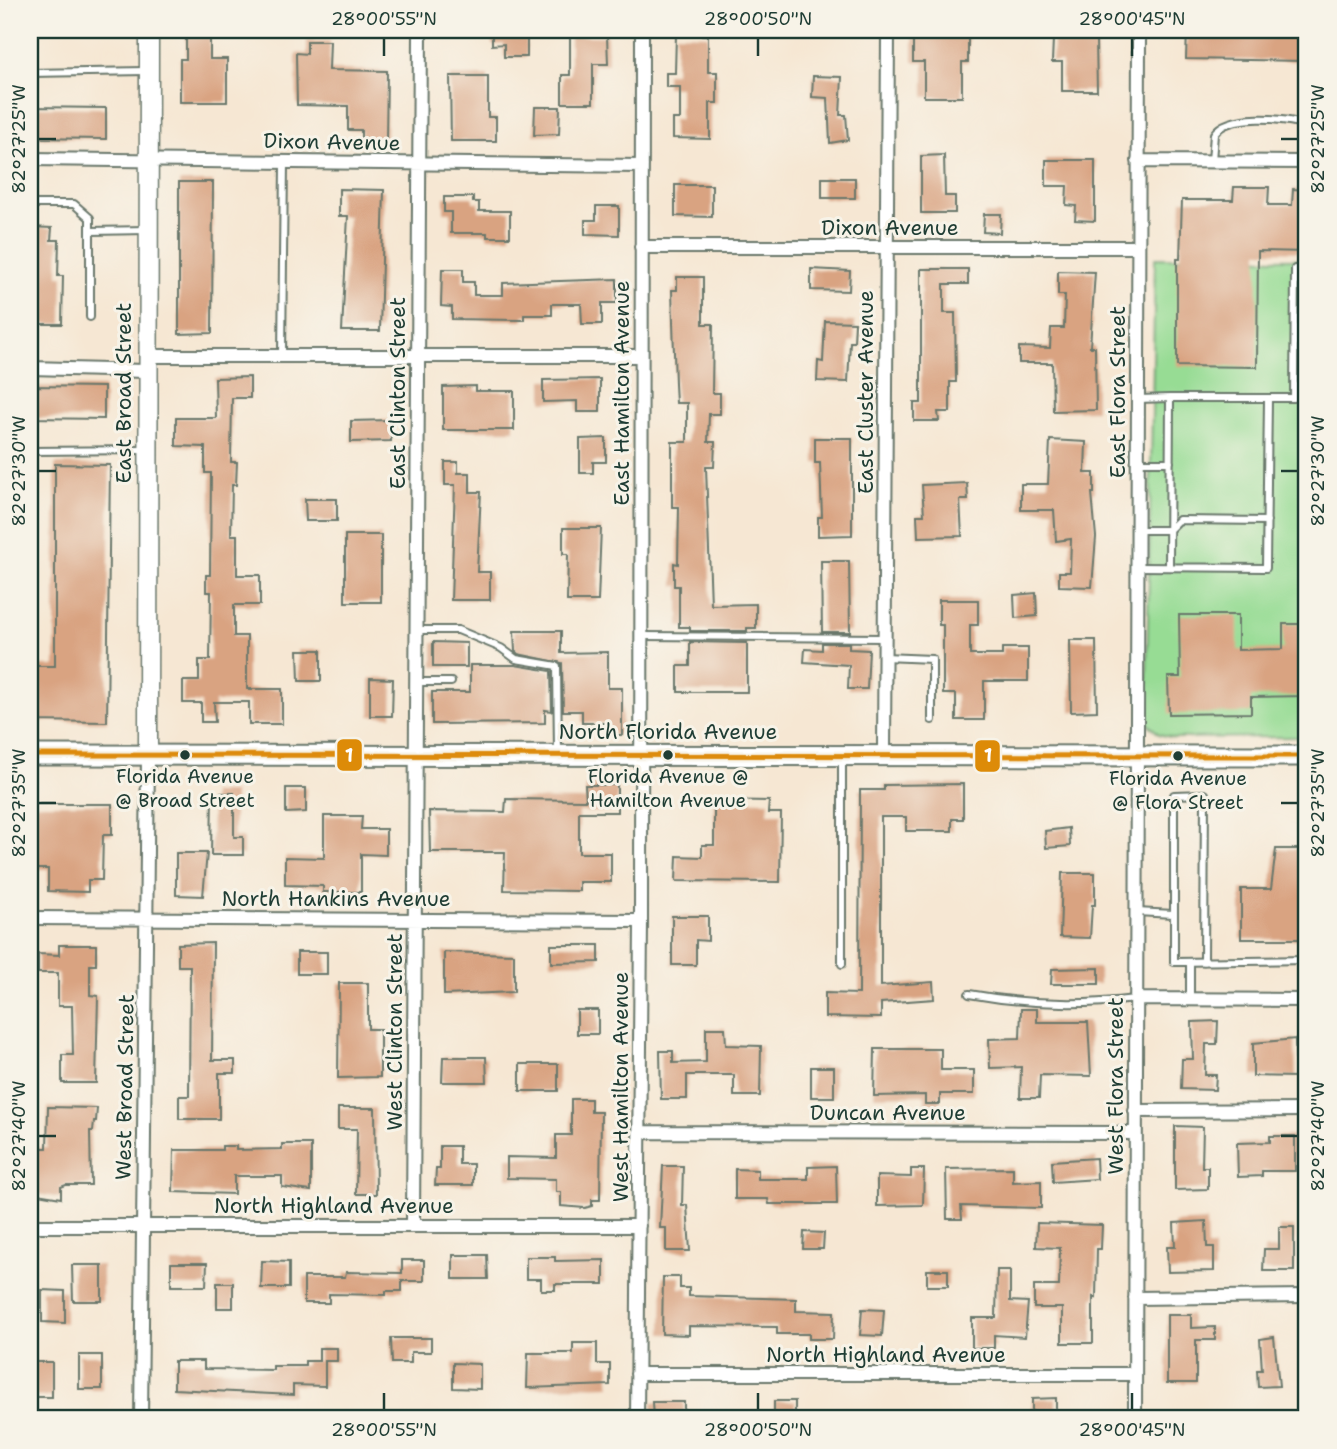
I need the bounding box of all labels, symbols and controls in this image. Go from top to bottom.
text: 28°00'55"N [331,7,437,31]
text: 28°00'50"N [704,7,812,31]
text: 28°00'45"N [1079,7,1185,31]
text: 82°27'25"W [7,84,31,194]
text: 82°27'25"W [1306,84,1330,194]
street label: Dixon Avenue [263,127,401,157]
street label: Dixon Avenue [821,214,959,242]
street label: East Hamilton Avenue [608,280,636,506]
street label: East Cluster Avenue [852,290,880,494]
street label: East Clinton Street [384,297,412,489]
street label: East Broad Street [110,303,138,483]
street label: East Flora Street [1104,306,1132,478]
text: 82°27'30"W [7,415,31,527]
text: 82°27'30"W [1306,415,1330,527]
street label: North Florida Avenue [558,718,778,746]
line badge: 1 [336,738,363,772]
line badge: 1 [974,739,1001,773]
text: 1 [345,743,353,768]
text: 1 [984,743,992,768]
text: 82°27'35"W [7,748,31,858]
marker: Florida Avenue @ Broad Street [178,748,192,762]
marker: Florida Avenue @ Hamilton Avenue [661,748,675,762]
text: 82°27'35"W [1306,748,1330,858]
marker: Florida Avenue @ Flora Street [1171,749,1185,763]
place label: Florida Avenue @ Broad Street [115,764,255,813]
place label: Florida Avenue @ Hamilton Avenue [588,764,748,813]
place label: Florida Avenue @ Flora Street [1109,766,1247,815]
street label: North Hankins Avenue [221,885,451,913]
street label: West Clinton Street [381,933,409,1131]
street label: West Hamilton Avenue [607,972,635,1202]
street label: West Broad Street [109,994,141,1180]
street label: West Flora Street [1102,997,1130,1175]
text: 82°27'40"W [7,1080,31,1192]
text: 82°27'40"W [1306,1080,1330,1192]
street label: Duncan Avenue [810,1099,966,1127]
street label: North Highland Avenue [214,1192,454,1220]
street label: North Highland Avenue [766,1341,1006,1369]
text: 28°00'55"N [331,1418,437,1442]
text: 28°00'50"N [704,1418,812,1442]
text: 28°00'45"N [1079,1418,1185,1442]

